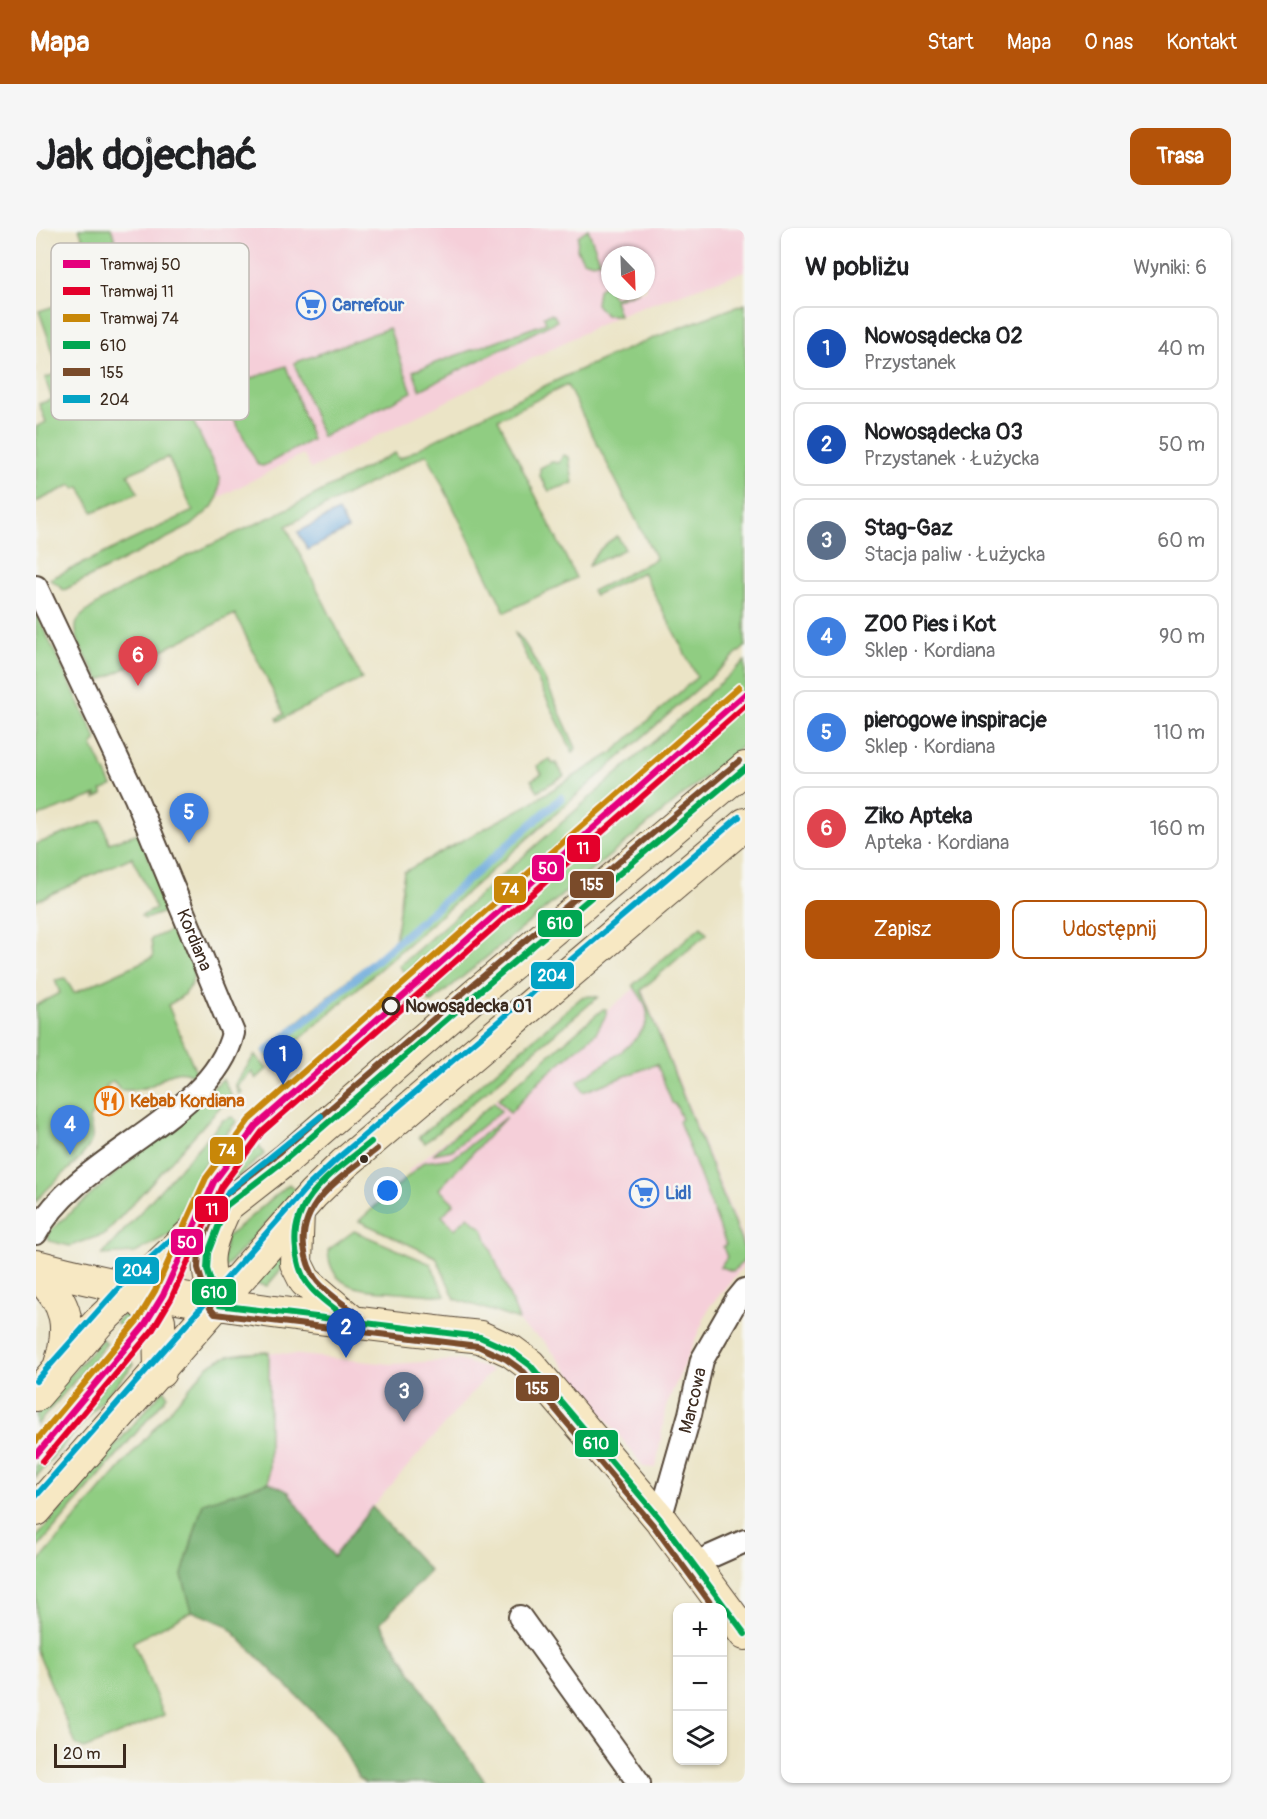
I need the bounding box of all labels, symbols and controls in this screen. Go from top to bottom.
text: Mapa [30,25,89,60]
text: Start [927,29,974,56]
text: Mapa [1007,29,1051,56]
text: O nas [1084,29,1133,56]
text: Kontakt [1166,29,1237,56]
button: Trasa [1130,128,1231,185]
text: Jak dojechać [36,130,257,182]
legend [51,243,249,420]
north arrow [601,246,655,300]
text: W pobliżu [805,251,909,283]
text: Tramwaj 50 [100,255,181,275]
text: Wyniki: 6 [1133,255,1207,280]
text: Tramwaj 11 [100,282,174,302]
supermarket icon: Carrefour [295,289,327,321]
place label: Carrefour [332,294,405,317]
text: Tramwaj 74 [100,309,179,329]
text: Nowosądecka 02 [864,322,1023,350]
text: 610 [100,336,127,356]
text: 1 [823,336,830,361]
text: 40 m [1158,336,1205,361]
text: Przystanek [864,350,956,375]
text: 155 [100,363,124,383]
text: 204 [100,390,129,410]
text: Nowosądecka 03 [864,418,1023,446]
text: 2 [821,432,832,457]
text: 50 m [1158,432,1205,457]
text: Przystanek · Łużycka [864,446,1039,471]
text: Stag-Gaz [864,514,953,542]
text: 3 [821,528,832,553]
text: 60 m [1158,528,1205,553]
text: Stacja paliw · Łużycka [864,542,1045,567]
text: ZOO Pies i Kot [864,610,996,638]
text: 4 [821,624,832,649]
text: 90 m [1159,624,1205,649]
pin: 6 [118,636,158,686]
text: Sklep · Kordiana [864,638,995,663]
text: pierogowe inspiracje [864,706,1047,734]
text: 5 [821,720,832,745]
text: 110 m [1154,720,1205,745]
text: Sklep · Kordiana [864,734,995,759]
pin: 5 [170,794,208,843]
text: Ziko Apteka [864,802,972,830]
text: 6 [821,816,832,841]
text: 160 m [1150,816,1205,841]
text: Apteka · Kordiana [864,830,1009,855]
line badge: 11 [566,834,601,863]
text: 11 [577,839,589,859]
line badge: 50 [531,854,565,882]
text: 50 [538,859,558,879]
line badge: 155 [569,870,615,899]
line badge: 74 [493,875,527,904]
text: 155 [580,875,604,895]
text: 74 [501,880,520,900]
button: Zapisz [805,900,1000,959]
button: Udostępnij [1012,900,1207,959]
street label: Kordiana [172,905,218,974]
line badge: 610 [537,909,583,938]
text: 610 [547,914,573,934]
line badge: 204 [530,961,575,990]
text: 204 [537,966,567,986]
place label: Nowosądecka 01 [405,995,532,1018]
marker: Nowosądecka 01 [382,997,400,1015]
pin: 1 [264,1036,302,1085]
restaurant icon: Kebab Kordiana [93,1085,125,1117]
place label: Kebab Kordiana [130,1090,245,1113]
pin: 4 [51,1106,90,1155]
line badge: 74 [209,1136,244,1165]
text: 74 [218,1141,237,1161]
unlabelled marker [358,1153,370,1165]
your location [373,1176,402,1205]
supermarket icon: Lidl [628,1177,660,1209]
place label: Lidl [665,1182,691,1205]
line badge: 11 [194,1195,229,1223]
text: 11 [206,1200,218,1220]
line badge: 50 [170,1228,204,1256]
text: 50 [177,1233,197,1253]
line badge: 204 [114,1256,160,1285]
text: 204 [122,1261,152,1281]
line badge: 610 [191,1278,237,1306]
text: 610 [201,1283,227,1303]
pin: 2 [326,1308,366,1358]
street label: Marcowa [674,1365,711,1436]
pin: 3 [384,1372,424,1422]
line badge: 155 [515,1374,560,1402]
text: 155 [525,1379,549,1399]
line badge: 610 [574,1429,619,1458]
text: 610 [583,1434,609,1454]
map controls [673,1603,727,1765]
button: + [673,1603,727,1657]
button: − [673,1657,727,1711]
button: layers [673,1711,727,1765]
scale bar [54,1741,126,1768]
text: 20 m [63,1744,101,1764]

